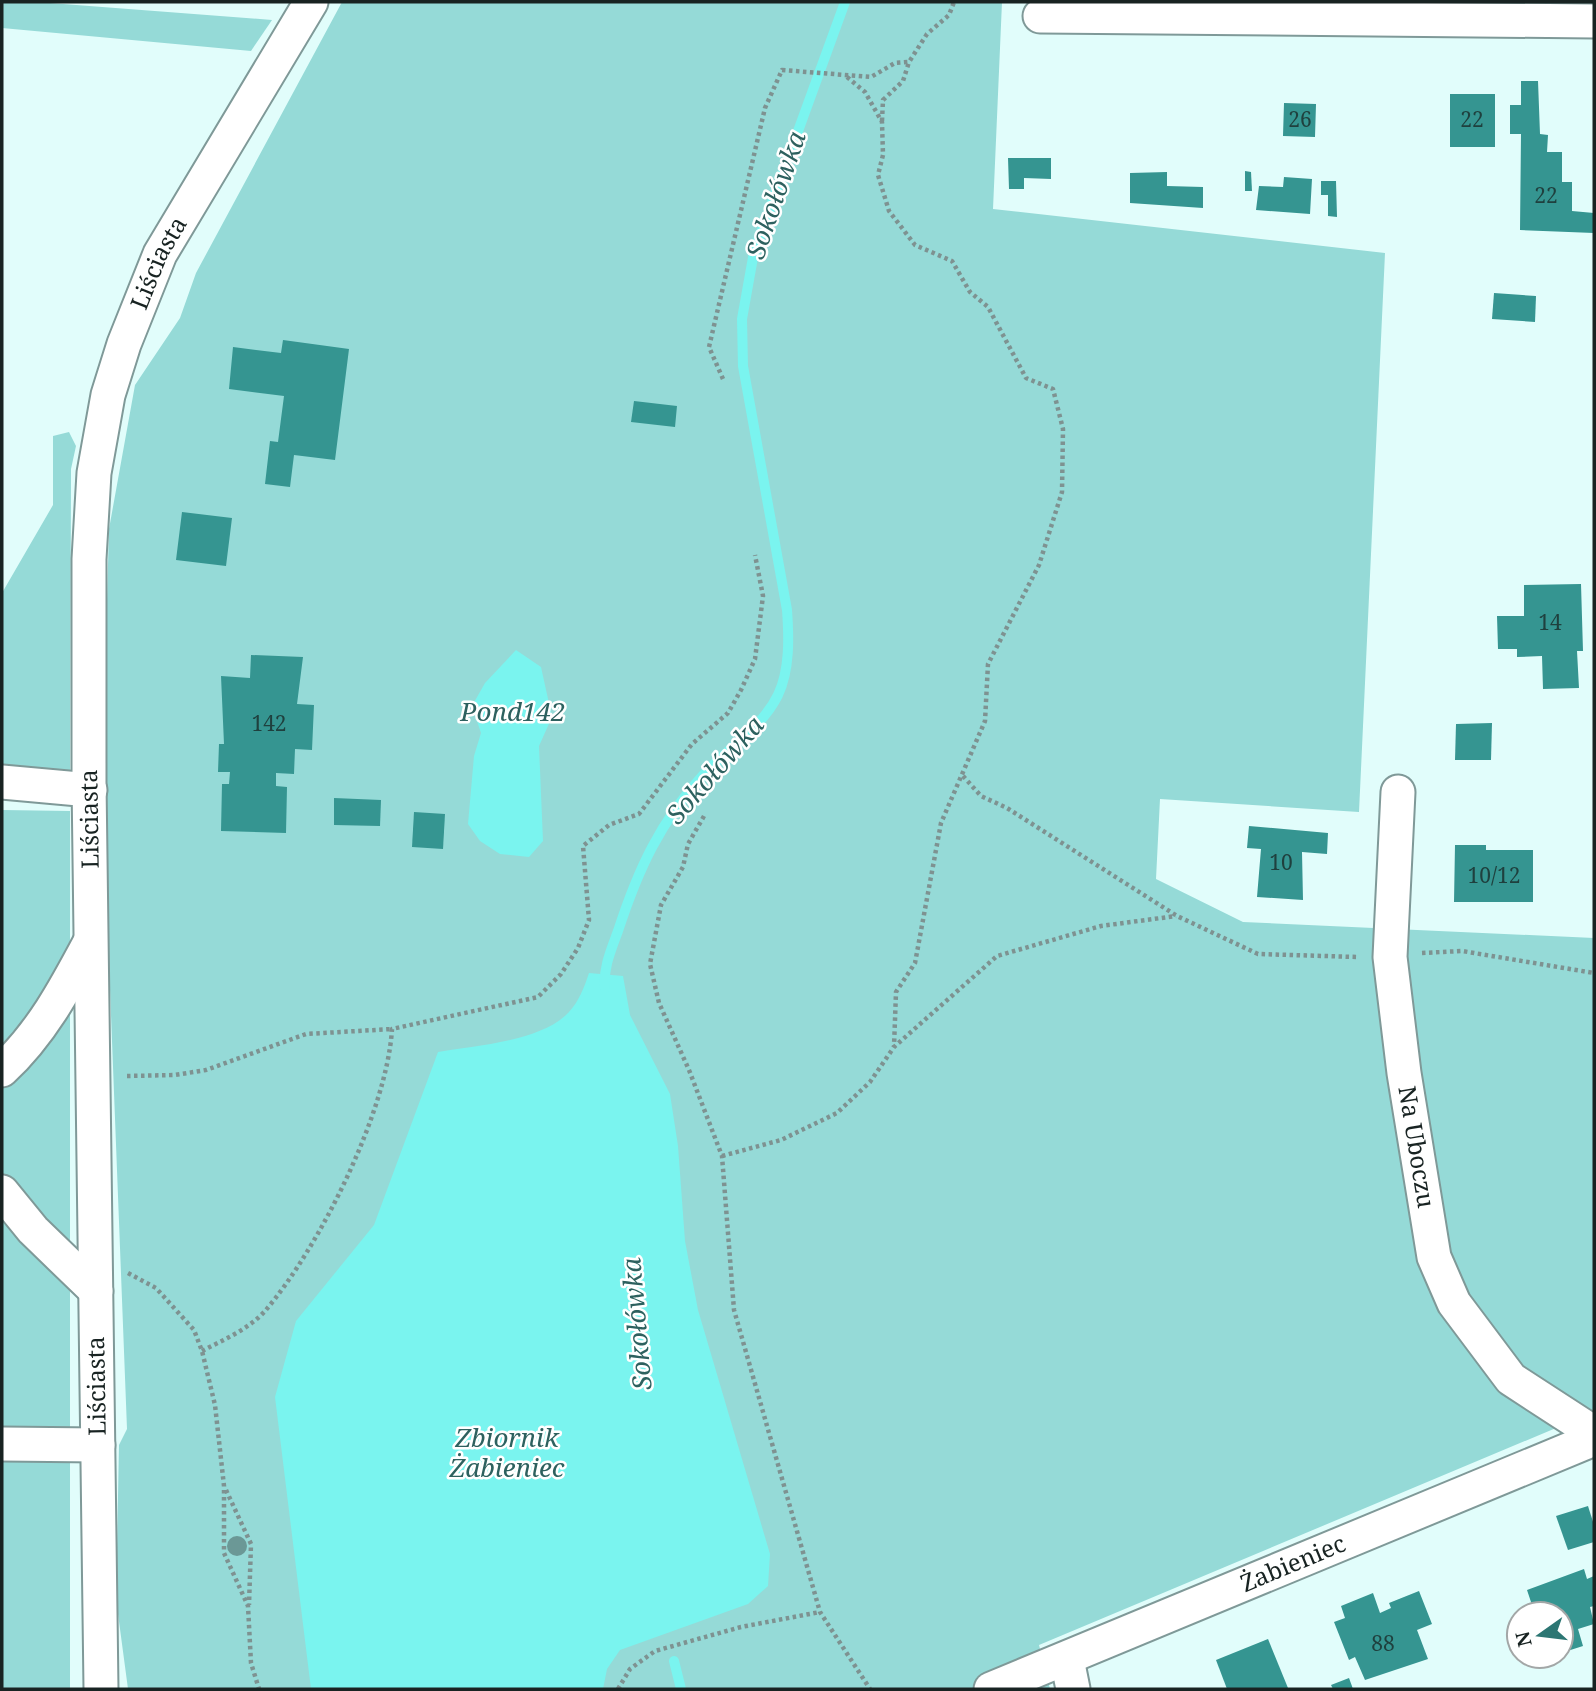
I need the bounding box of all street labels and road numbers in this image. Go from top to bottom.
street label: Liściasta [122,210,194,314]
street label: Liściasta [71,769,106,869]
street label: Na Uboczu [1391,1083,1444,1210]
street label: Liściasta [78,1336,113,1436]
street label: Żabieniec [1235,1526,1350,1599]

